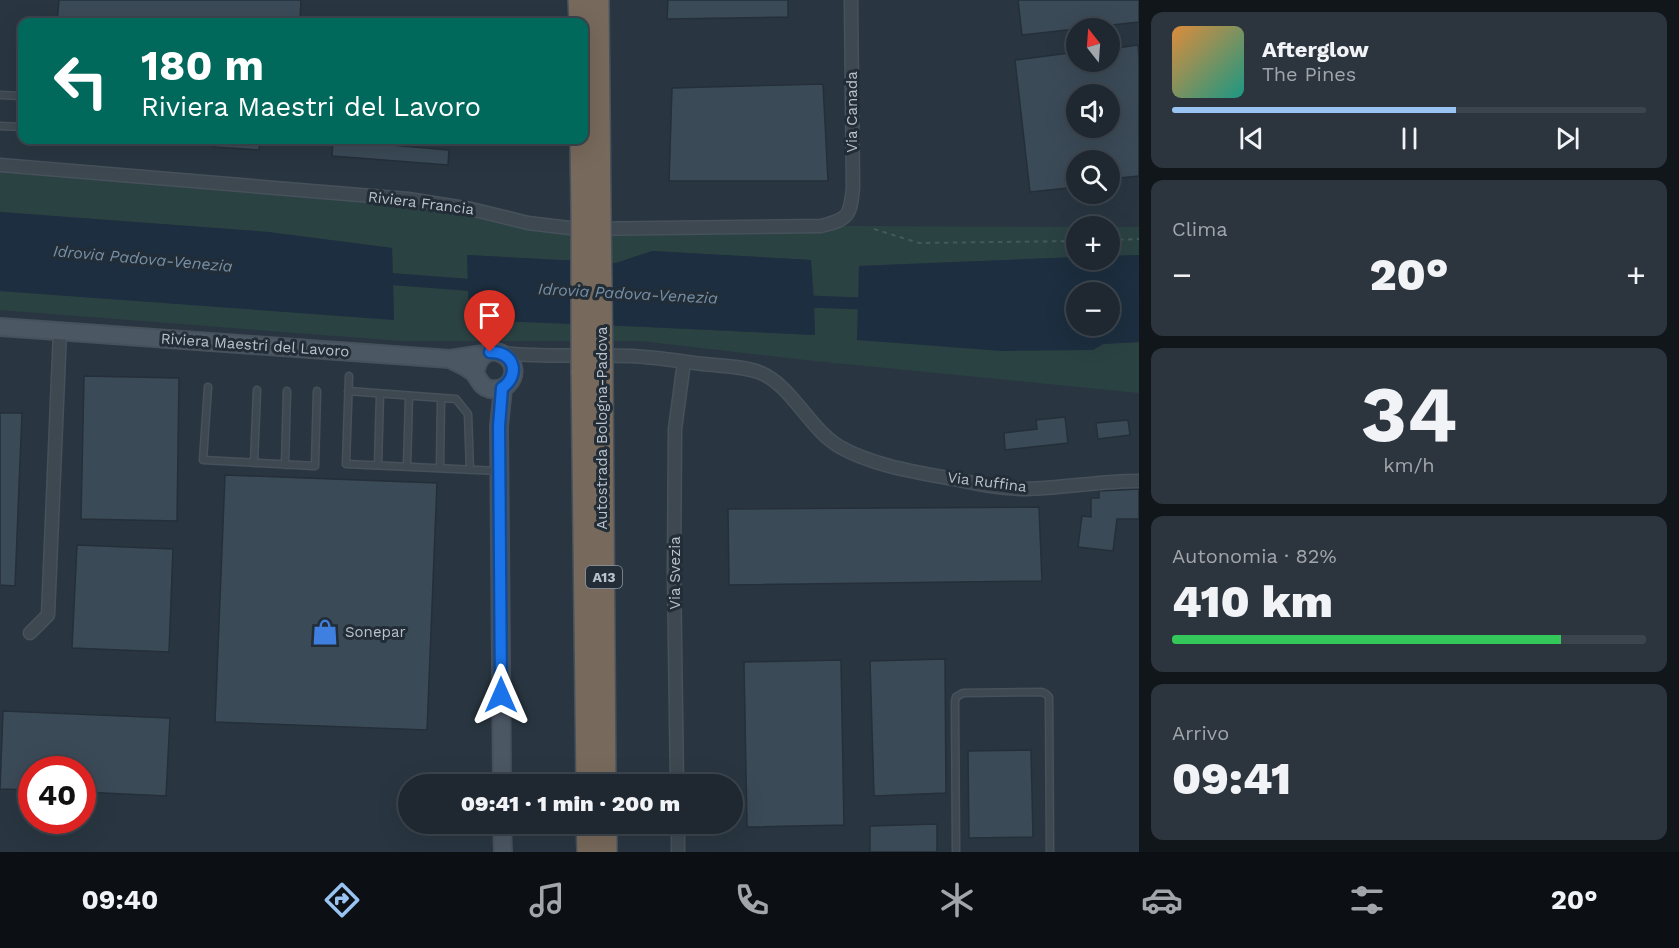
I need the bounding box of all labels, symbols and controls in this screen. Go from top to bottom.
north arrow [1066,18,1120,72]
map controls [1066,18,1120,336]
text: Afterglow [1262,37,1369,62]
text: 180 m [141,41,264,90]
icon: left [42,42,120,120]
text: The Pines [1262,62,1356,86]
street label: Via Canada [843,71,861,153]
button: sound [1066,84,1120,138]
text: Riviera Maestri del Lavoro [141,91,481,123]
icon: previous [1235,122,1268,155]
icon: pause [1393,122,1426,155]
icon: next [1551,122,1584,155]
button: search [1066,150,1120,204]
street label: Riviera Francia [367,188,476,218]
button: + [1066,216,1120,270]
text: Clima [1172,217,1228,241]
water label: Idrovia Padova-Venezia [52,241,234,276]
text: 20° [1369,248,1449,301]
text: − [1172,255,1192,294]
text: + [1626,255,1646,294]
water label: Idrovia Padova-Venezia [538,279,719,308]
button: − [1066,282,1120,336]
pin [464,290,515,352]
icon: arrive [473,299,506,332]
street label: Autostrada Bologna-Padova [593,326,611,530]
street label: Riviera Maestri del Lavoro [160,329,350,361]
text: 34 [1361,368,1457,460]
text: km/h [1383,453,1435,477]
street label: Via Ruffina [946,468,1028,496]
street label: Via Svezia [666,536,684,610]
text: Autonomia · 82% [1172,544,1337,568]
road number: A13 [586,566,622,588]
text: 410 km [1172,575,1333,628]
shop icon: Sonepar [310,617,340,647]
place label: Sonepar [345,623,406,641]
position arrow [469,663,533,727]
text: Arrivo [1172,721,1229,745]
text: 09:41 [1172,752,1291,805]
speed limit sign: 40 [18,756,96,834]
text: 09:41 · 1 min · 200 m [461,791,680,816]
icon: directions [321,879,363,921]
icon: music [526,879,568,921]
icon: phone [731,879,773,921]
icon: climate [936,879,978,921]
icon: car [1141,879,1183,921]
icon: filters [1346,879,1388,921]
text: 09:40 [81,884,158,916]
text: 20° [1551,884,1598,916]

